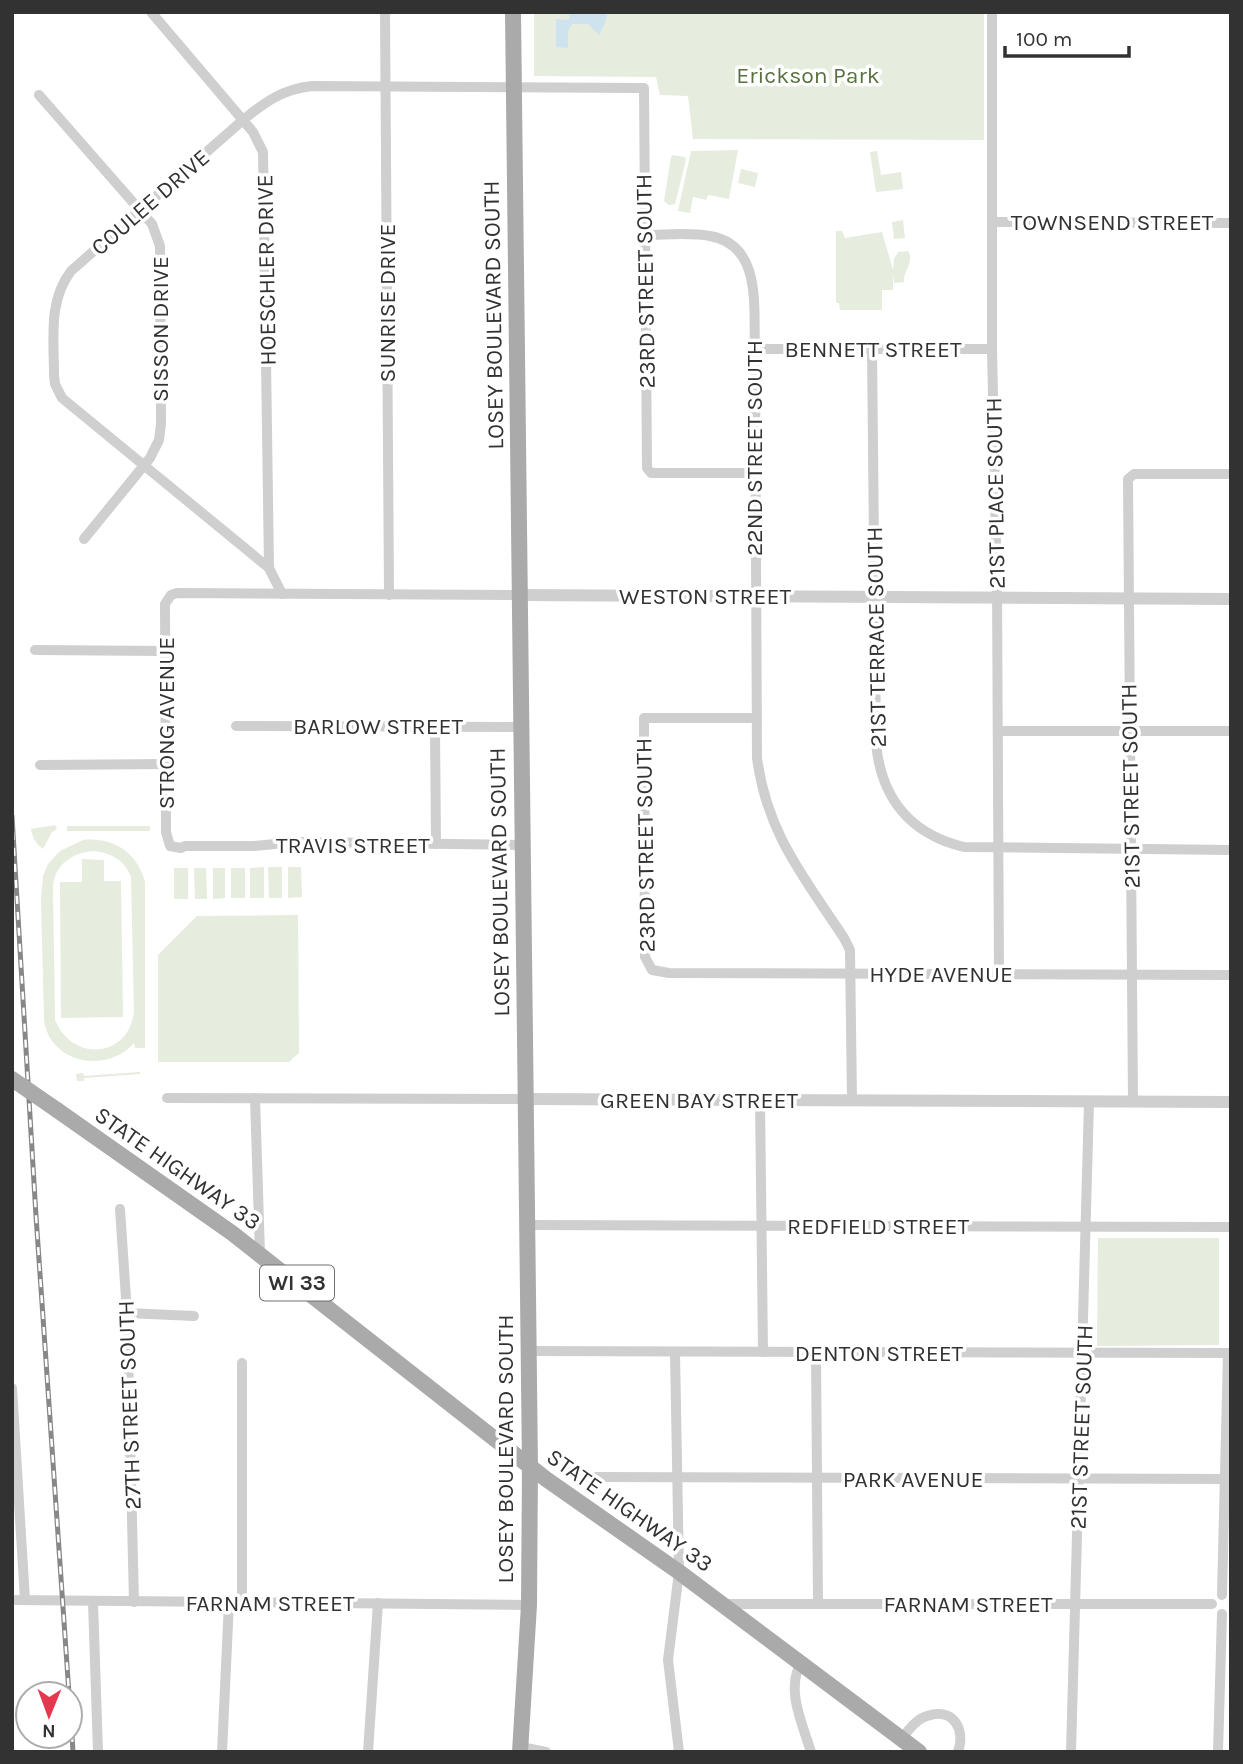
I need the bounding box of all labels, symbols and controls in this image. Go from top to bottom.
scale bar [1005,14,1129,58]
text: 100 m [1016,27,1073,51]
park label: Erickson Park [736,62,880,89]
street label: COULEE DRIVE [86,144,215,261]
street label: 23RD STREET SOUTH [630,173,661,389]
street label: HOESCHLER DRIVE [251,174,282,366]
street label: LOSEY BOULEVARD SOUTH [478,180,509,450]
street label: TOWNSEND STREET [1011,209,1214,236]
street label: SUNRISE DRIVE [374,223,401,383]
street label: SISSON DRIVE [147,256,174,402]
street label: BENNETT STREET [785,336,962,363]
street label: 22ND STREET SOUTH [741,340,768,556]
street label: 21ST PLACE SOUTH [980,397,1011,589]
street label: 21ST TERRACE SOUTH [861,526,892,748]
street label: WESTON STREET [619,583,791,610]
street label: STRONG AVENUE [153,637,180,809]
street label: 21ST STREET SOUTH [1115,683,1146,889]
street label: BARLOW STREET [293,713,464,740]
street label: 23RD STREET SOUTH [630,737,661,953]
street label: LOSEY BOULEVARD SOUTH [484,747,515,1017]
street label: TRAVIS STREET [276,832,430,859]
street label: HYDE AVENUE [869,961,1013,988]
street label: GREEN BAY STREET [600,1087,798,1114]
street label: STATE HIGHWAY 33 [90,1101,266,1236]
street label: REDFIELD STREET [787,1213,969,1240]
road number: WI 33 [260,1266,334,1300]
street label: 27TH STREET SOUTH [112,1300,147,1510]
street label: LOSEY BOULEVARD SOUTH [492,1314,519,1584]
street label: 21ST STREET SOUTH [1064,1324,1099,1530]
street label: DENTON STREET [795,1340,964,1367]
street label: STATE HIGHWAY 33 [542,1443,718,1578]
street label: PARK AVENUE [843,1466,983,1493]
street label: FARNAM STREET [186,1590,355,1617]
street label: FARNAM STREET [884,1591,1053,1618]
north arrow [14,1680,84,1750]
text: N [42,1720,56,1742]

